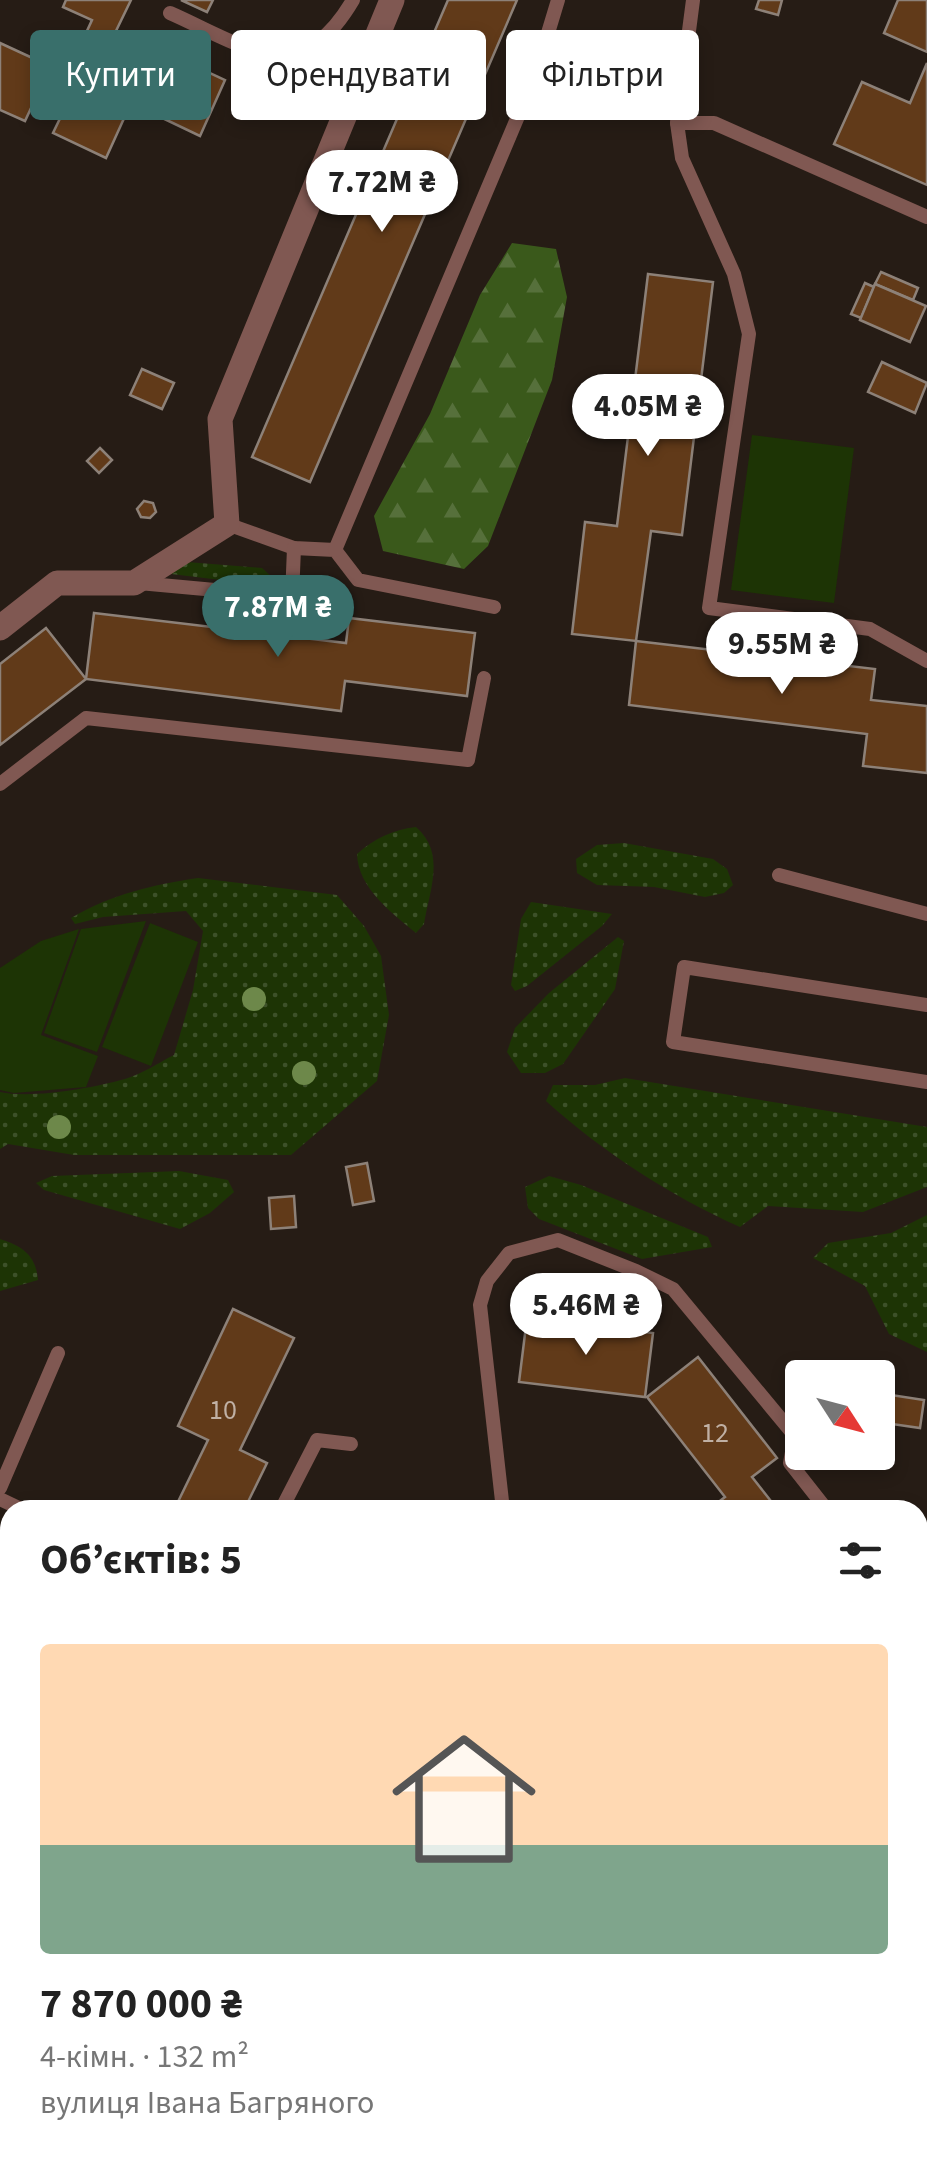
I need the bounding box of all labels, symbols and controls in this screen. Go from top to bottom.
chip: Купити [30,30,211,120]
chip: Орендувати [231,30,486,120]
chip: Фільтри [506,30,699,120]
pin: 7.72M ₴ [290,150,474,235]
text: 7.72M ₴ [328,159,436,205]
pin: 4.05M ₴ [556,374,740,459]
text: 4.05M ₴ [594,383,702,429]
pin: 7.87M ₴ [186,575,370,660]
text: 7.87M ₴ [224,584,332,630]
pin: 9.55M ₴ [690,612,874,697]
text: 9.55M ₴ [728,621,836,667]
pin: 5.46M ₴ [494,1273,678,1358]
text: 5.46M ₴ [532,1282,640,1328]
north arrow [785,1360,895,1470]
map controls [785,1360,895,1470]
house number: 10 [209,1390,237,1430]
house number: 12 [701,1413,729,1453]
text: Об’єктів: 5 [40,1530,242,1590]
icon: filters [833,1533,888,1588]
icon: home [374,1709,554,1889]
text: 7 870 000 ₴ [40,1974,243,2034]
text: 4-кімн. · 132 m² [40,2034,249,2080]
text: вулиця Івана Багряного [40,2080,374,2126]

